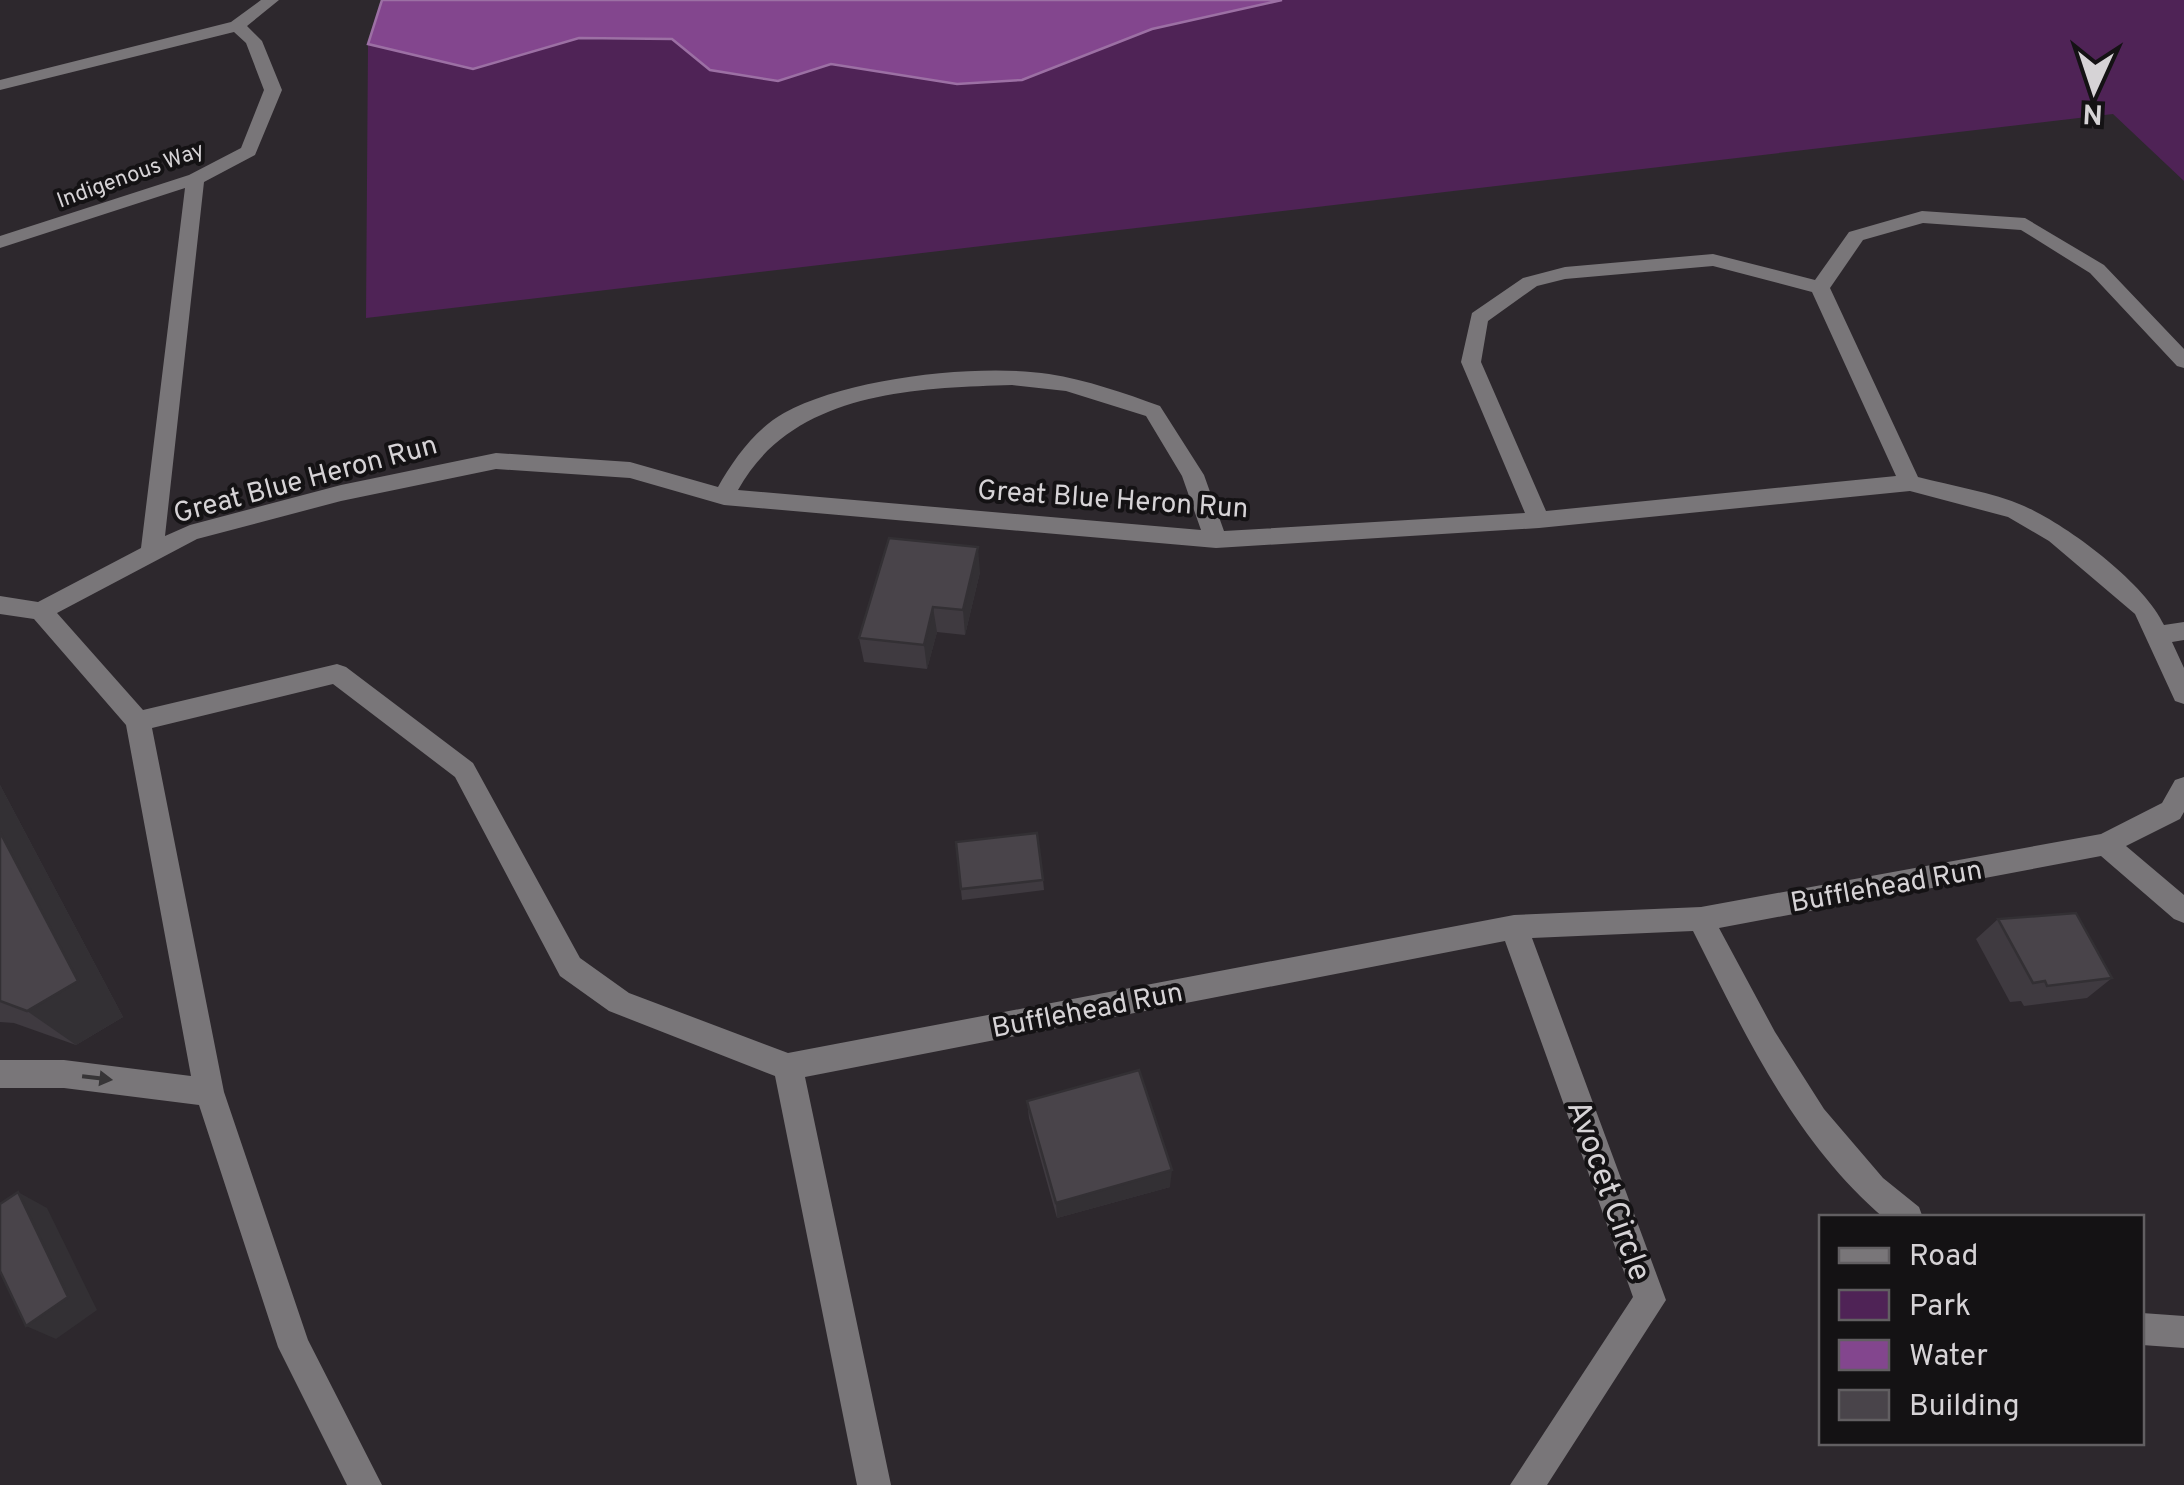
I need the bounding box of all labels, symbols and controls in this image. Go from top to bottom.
north arrow [2044,40,2144,140]
text: N [2082,93,2104,130]
street label: Indigenous Way [54,137,208,215]
street label: Great Blue Heron Run [170,428,442,533]
street label: Great Blue Heron Run [976,474,1250,528]
street label: Bufflehead Run [1788,853,1985,923]
street label: Bufflehead Run [989,976,1186,1048]
one-way arrow [82,1070,114,1086]
street label: Avocet Circle [1556,1095,1658,1287]
legend [1819,1215,2144,1445]
text: Road [1909,1239,1978,1276]
text: Park [1909,1289,1971,1326]
text: Water [1909,1339,1988,1376]
text: Building [1909,1389,2020,1426]

